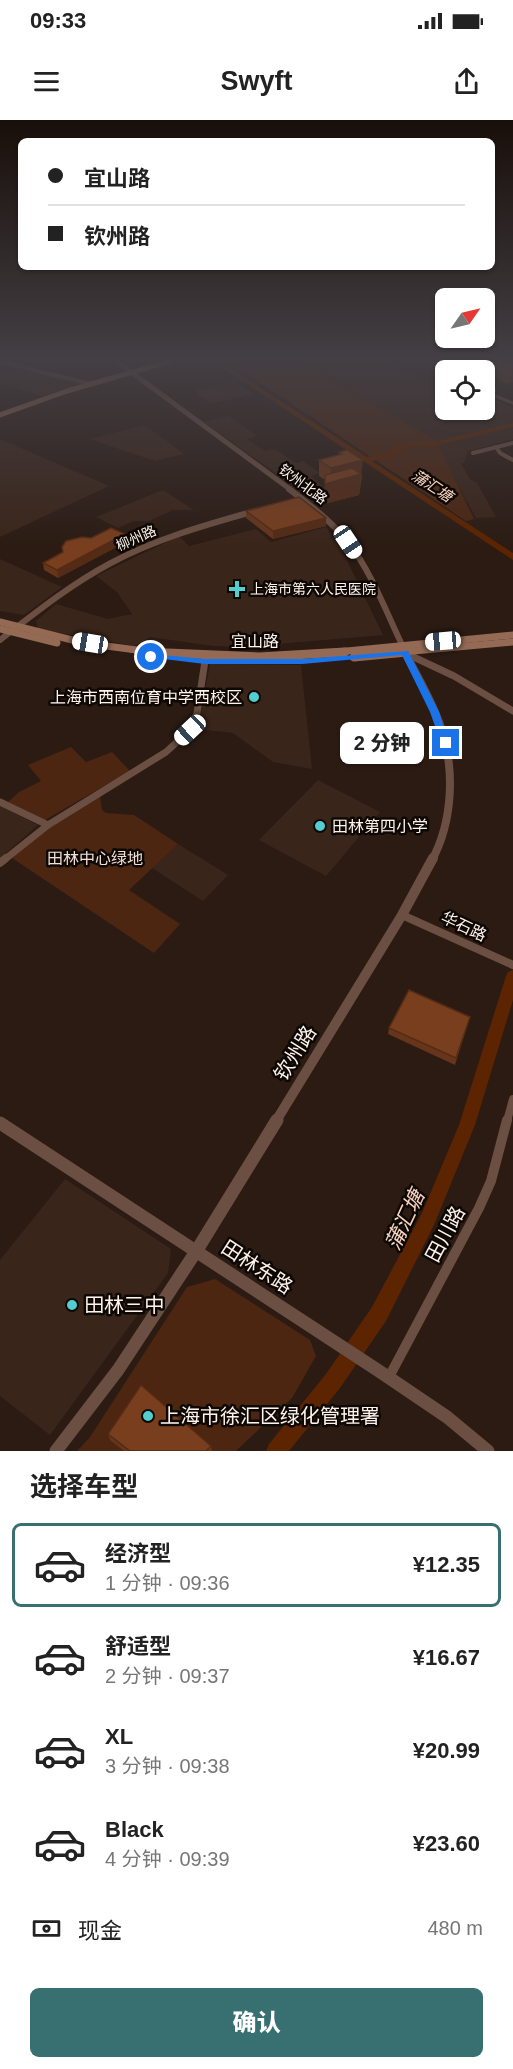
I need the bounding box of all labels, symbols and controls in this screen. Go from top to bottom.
text: 09:33 [30,8,86,33]
icon: menu [30,65,63,98]
icon: share [450,65,483,98]
text: Swyft [220,66,293,96]
text: 宜山路 [84,166,150,191]
text: 钦州路 [84,224,150,249]
north arrow [435,288,495,348]
map controls [435,288,495,420]
button: locate [435,360,495,420]
street label: 钦州北路 [276,461,330,507]
water label: 蒲汇塘 [409,466,458,507]
street label: 柳州路 [114,522,158,554]
car [330,522,366,562]
marker: 上海市第六人民医院 [228,580,246,598]
place label: 上海市第六人民医院 [250,581,376,597]
car [424,630,462,652]
car [71,631,109,655]
street label: 宜山路 [231,633,279,650]
route start [137,643,164,670]
place label: 上海市西南位育中学西校区 [50,689,242,706]
marker: 上海市西南位育中学西校区 [247,690,261,704]
car [171,711,209,749]
callout: 2 分钟 [341,722,425,764]
route end [432,729,459,756]
text: 2 分钟 [354,732,410,754]
place label: 田林第四小学 [332,818,428,835]
marker: 田林第四小学 [313,819,327,833]
park label: 田林中心绿地 [47,850,143,867]
street label: 华石路 [438,909,489,944]
street label: 钦州路 [270,1022,320,1084]
water label: 蒲汇塘 [381,1184,430,1253]
street label: 田川路 [421,1202,469,1266]
street label: 田林东路 [217,1236,297,1298]
place label: 田林三中 [84,1294,164,1316]
marker: 田林三中 [65,1298,79,1312]
place label: 上海市徐汇区绿化管理署 [160,1405,380,1427]
marker: 上海市徐汇区绿化管理署 [141,1409,155,1423]
text: 选择车型 [30,1472,138,1502]
icon: car [33,1538,87,1592]
text: 经济型 [105,1541,171,1566]
text: ¥12.35 [413,1552,480,1577]
text: 1 分钟 · 09:36 [105,1572,230,1594]
icon: car [33,1631,87,1685]
text: 舒适型 [105,1634,171,1659]
text: ¥16.67 [413,1645,480,1670]
text: 2 分钟 · 09:37 [105,1665,230,1687]
icon: car [33,1724,87,1778]
text: XL [105,1724,133,1749]
text: ¥20.99 [413,1738,480,1763]
text: 3 分钟 · 09:38 [105,1755,230,1777]
icon: car [33,1817,87,1871]
text: Black [105,1817,164,1842]
text: ¥23.60 [413,1831,480,1856]
text: 4 分钟 · 09:39 [105,1848,230,1870]
icon: cash [30,1912,63,1945]
text: 480 m [427,1917,483,1939]
text: 现金 [78,1918,122,1943]
button: 确认 [30,1988,483,2057]

